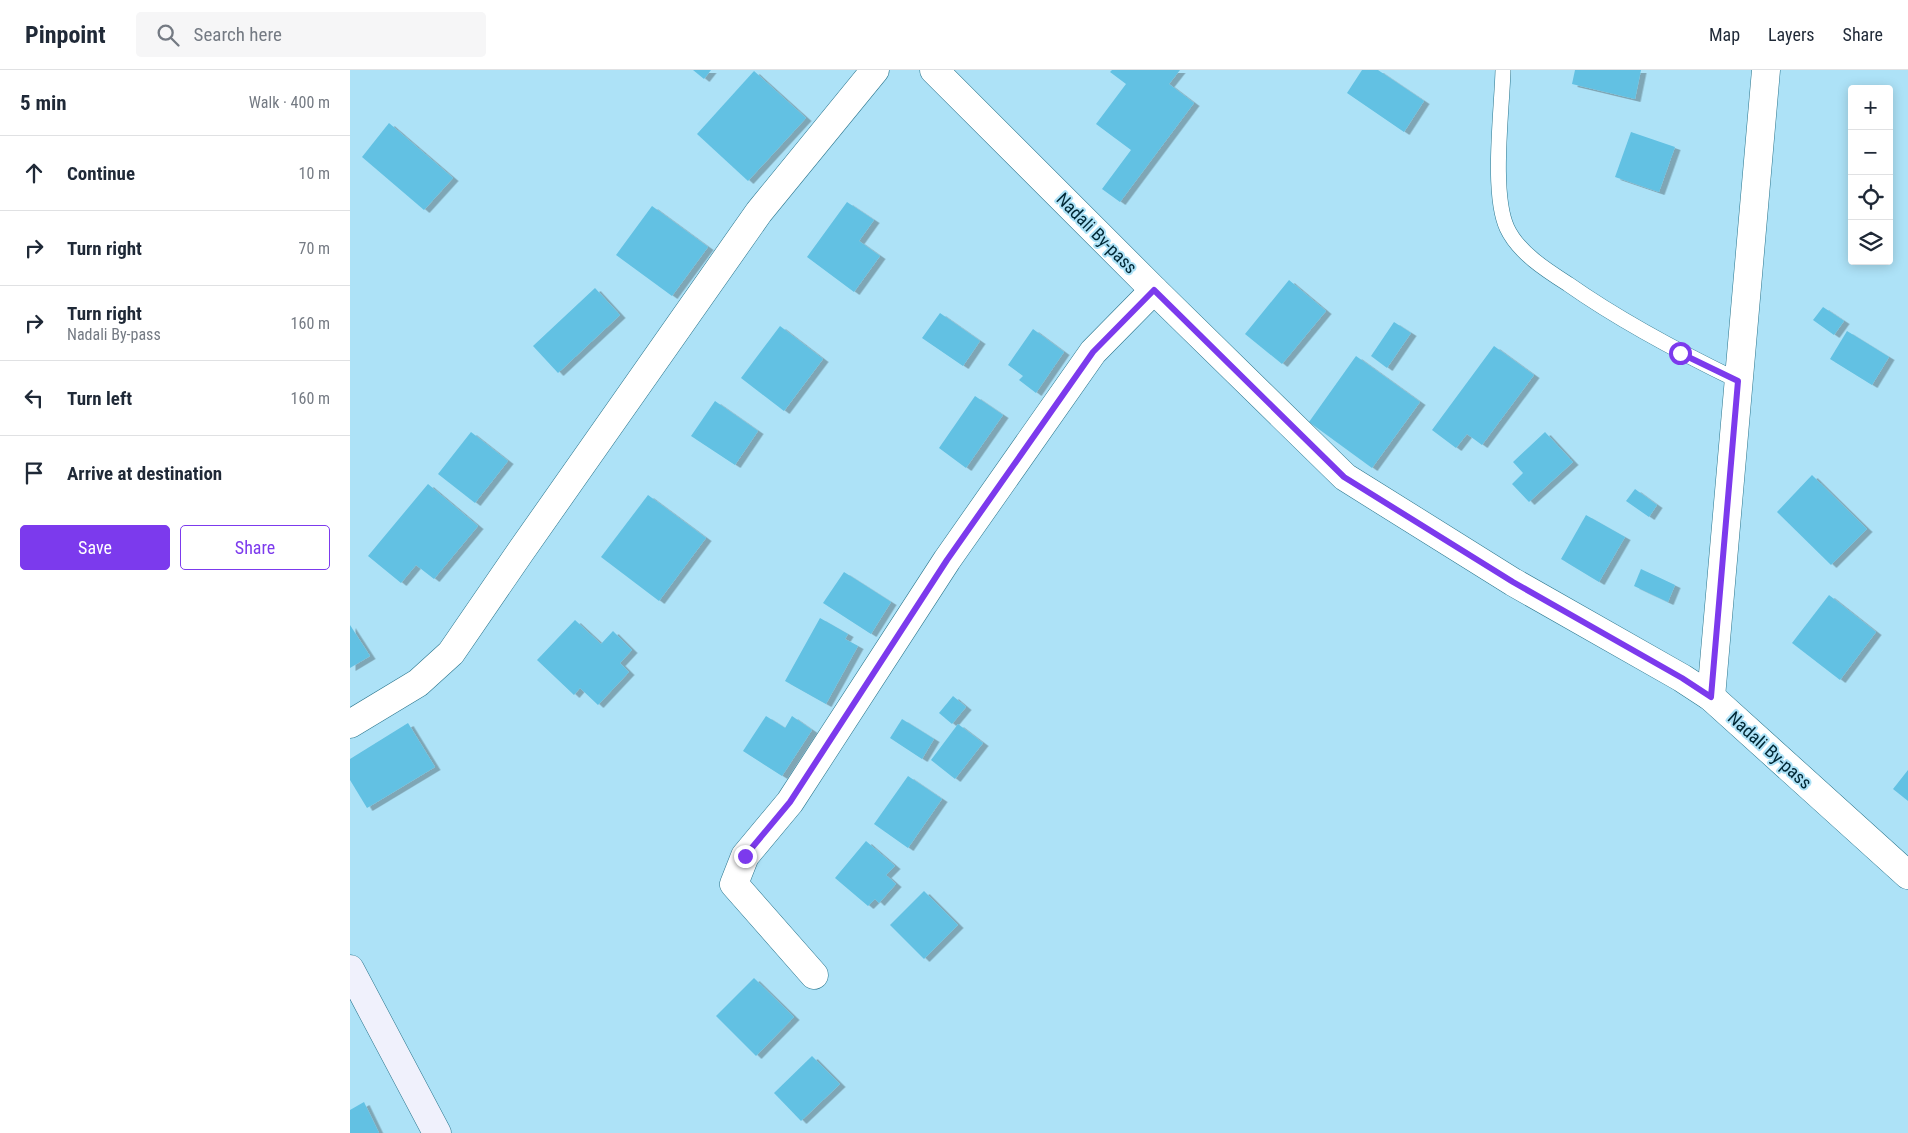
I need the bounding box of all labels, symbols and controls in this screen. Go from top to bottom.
search box [136,12,486,57]
text: Pinpoint [25,21,106,49]
icon: search [154,21,182,49]
text: Search here [194,23,282,46]
text: Map [1709,24,1740,45]
text: Layers [1768,24,1815,45]
text: Share [1843,24,1883,45]
map controls [1848,85,1893,265]
button: + [1848,85,1893,130]
text: 5 min [20,91,67,115]
text: Walk · 400 m [249,93,330,112]
button: − [1848,130,1893,175]
icon: ahead [20,159,48,187]
text: Continue [67,162,135,185]
text: 10 m [298,164,330,183]
button: locate [1848,175,1893,220]
street label: Nadali By-pass [1052,188,1142,278]
button: layers [1848,220,1893,265]
icon: right [20,234,48,262]
text: Turn right [67,237,142,260]
text: 70 m [298,239,330,258]
text: Turn right [67,302,142,325]
icon: right [20,309,48,337]
text: 160 m [291,314,330,333]
text: Nadali By-pass [67,325,161,344]
route start [1669,342,1692,365]
icon: left [20,384,48,412]
text: Turn left [67,387,132,410]
text: 160 m [291,389,330,408]
icon: arrive [20,459,48,487]
text: Arrive at destination [67,462,222,485]
button: Save [20,525,170,570]
button: Share [180,525,330,570]
street label: Nadali By-pass [1724,707,1816,793]
route end [734,845,757,868]

